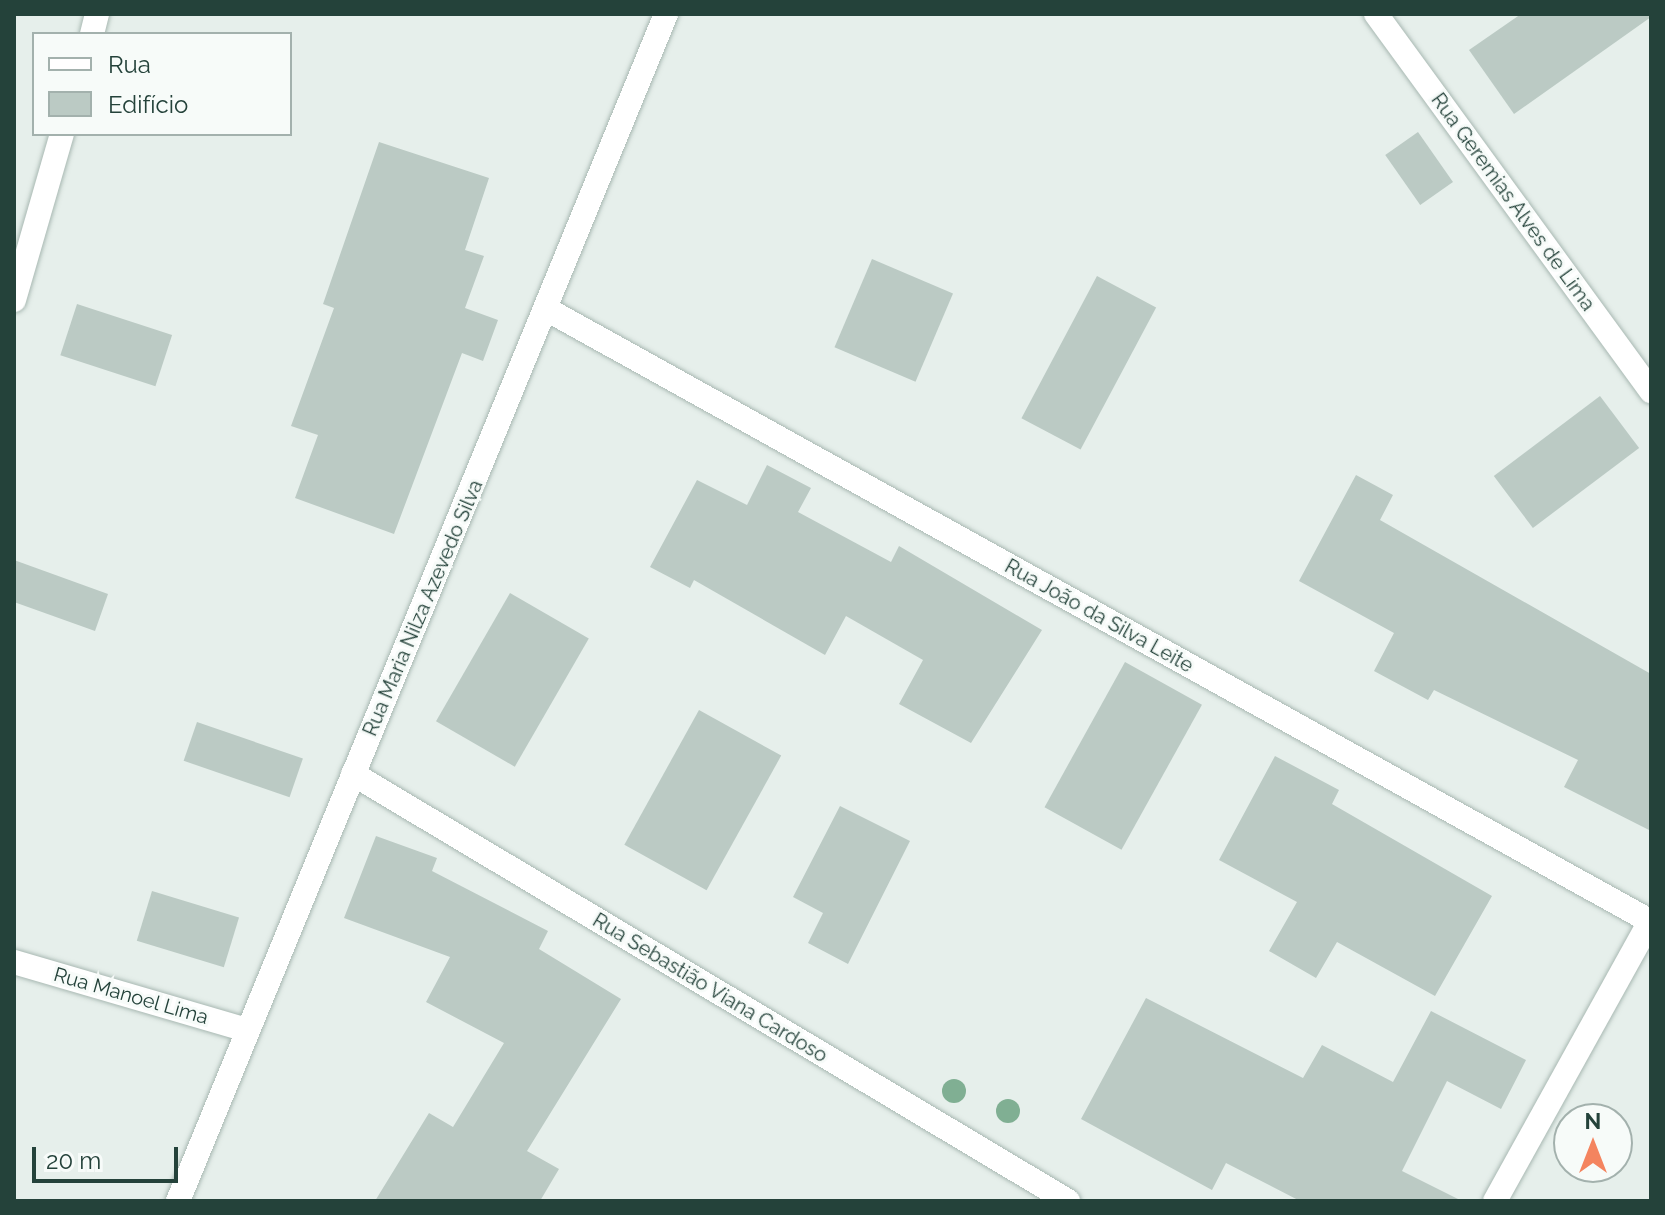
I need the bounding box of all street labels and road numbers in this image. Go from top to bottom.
street label: Rua Geremias Alves de Lima [1426,88,1600,316]
street label: Rua Maria Nilza Azevedo Silva [358,476,488,740]
street label: Rua João da Silva Leite [1000,554,1198,678]
street label: Rua Sebastião Viana Cardoso [588,908,832,1068]
street label: Rua Manoel Lima [51,962,211,1030]

